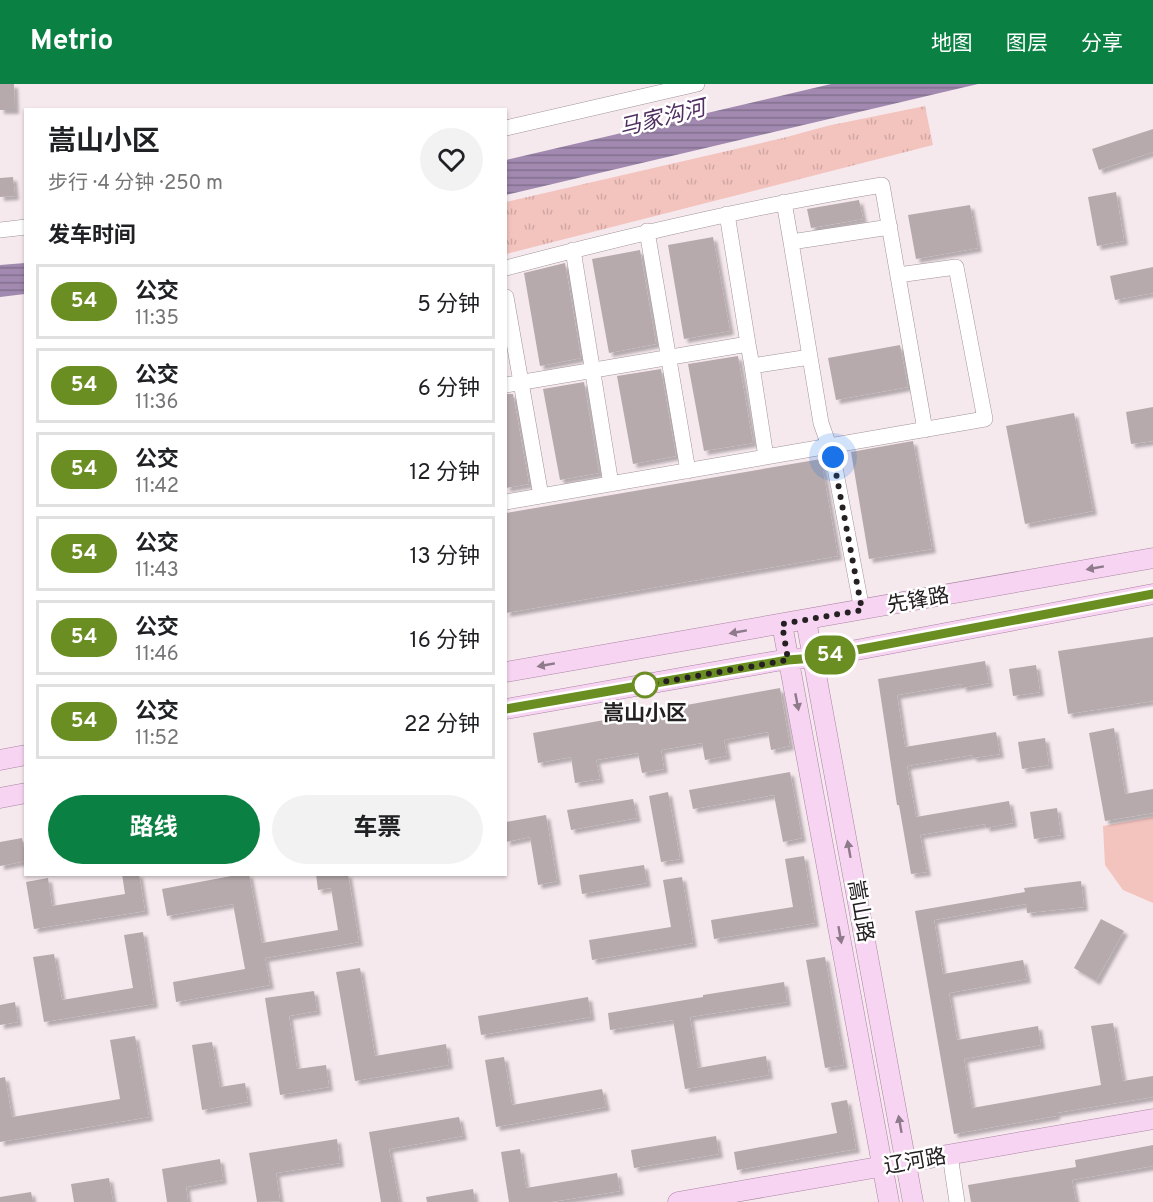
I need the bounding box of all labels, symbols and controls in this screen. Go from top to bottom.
text: Metrio [30,24,113,60]
text: 地图 [931,31,973,58]
text: 图层 [1006,31,1048,58]
text: 分享 [1081,31,1123,58]
water label: 马家沟河 [617,95,712,143]
text: 嵩山小区 [48,125,160,161]
button: heart [420,128,483,191]
text: 步行 · 4 分钟 · 250 m [48,171,223,197]
text: 发车时间 [48,223,136,250]
text: 公交 [135,279,179,306]
text: 54 [71,288,97,315]
text: 5 分钟 [417,292,480,319]
text: 11:35 [135,306,179,332]
text: 公交 [135,363,179,390]
text: 54 [71,372,97,399]
text: 6 分钟 [418,376,480,403]
text: 11:36 [135,390,178,416]
your location [818,442,848,472]
text: 公交 [135,447,179,474]
text: 54 [71,456,97,483]
text: 12 分钟 [409,460,480,487]
text: 11:42 [135,474,179,500]
text: 公交 [135,531,179,558]
text: 54 [71,540,97,567]
text: 13 分钟 [409,544,480,571]
text: 11:43 [135,558,179,584]
one-way arrow [1086,564,1105,573]
street label: 先锋路 [885,583,952,620]
text: 公交 [135,615,179,642]
text: 54 [71,624,97,651]
text: 16 分钟 [409,628,480,655]
one-way arrow [728,628,747,637]
line badge: 54 [803,636,857,674]
text: 11:46 [135,642,179,668]
text: 54 [817,642,843,669]
one-way arrow [536,661,555,670]
marker: 嵩山小区 [632,672,658,698]
one-way arrow [793,693,802,712]
text: 公交 [135,699,179,726]
place label: 嵩山小区 [603,701,687,728]
text: 54 [71,708,97,735]
text: 22 分钟 [404,712,480,739]
text: 11:52 [135,726,179,752]
button: 路线 [48,795,260,864]
button: 车票 [272,795,483,864]
one-way arrow [844,840,853,859]
street label: 嵩山路 [841,878,878,945]
one-way arrow [836,926,845,945]
one-way arrow [895,1114,904,1133]
street label: 辽河路 [882,1144,949,1181]

